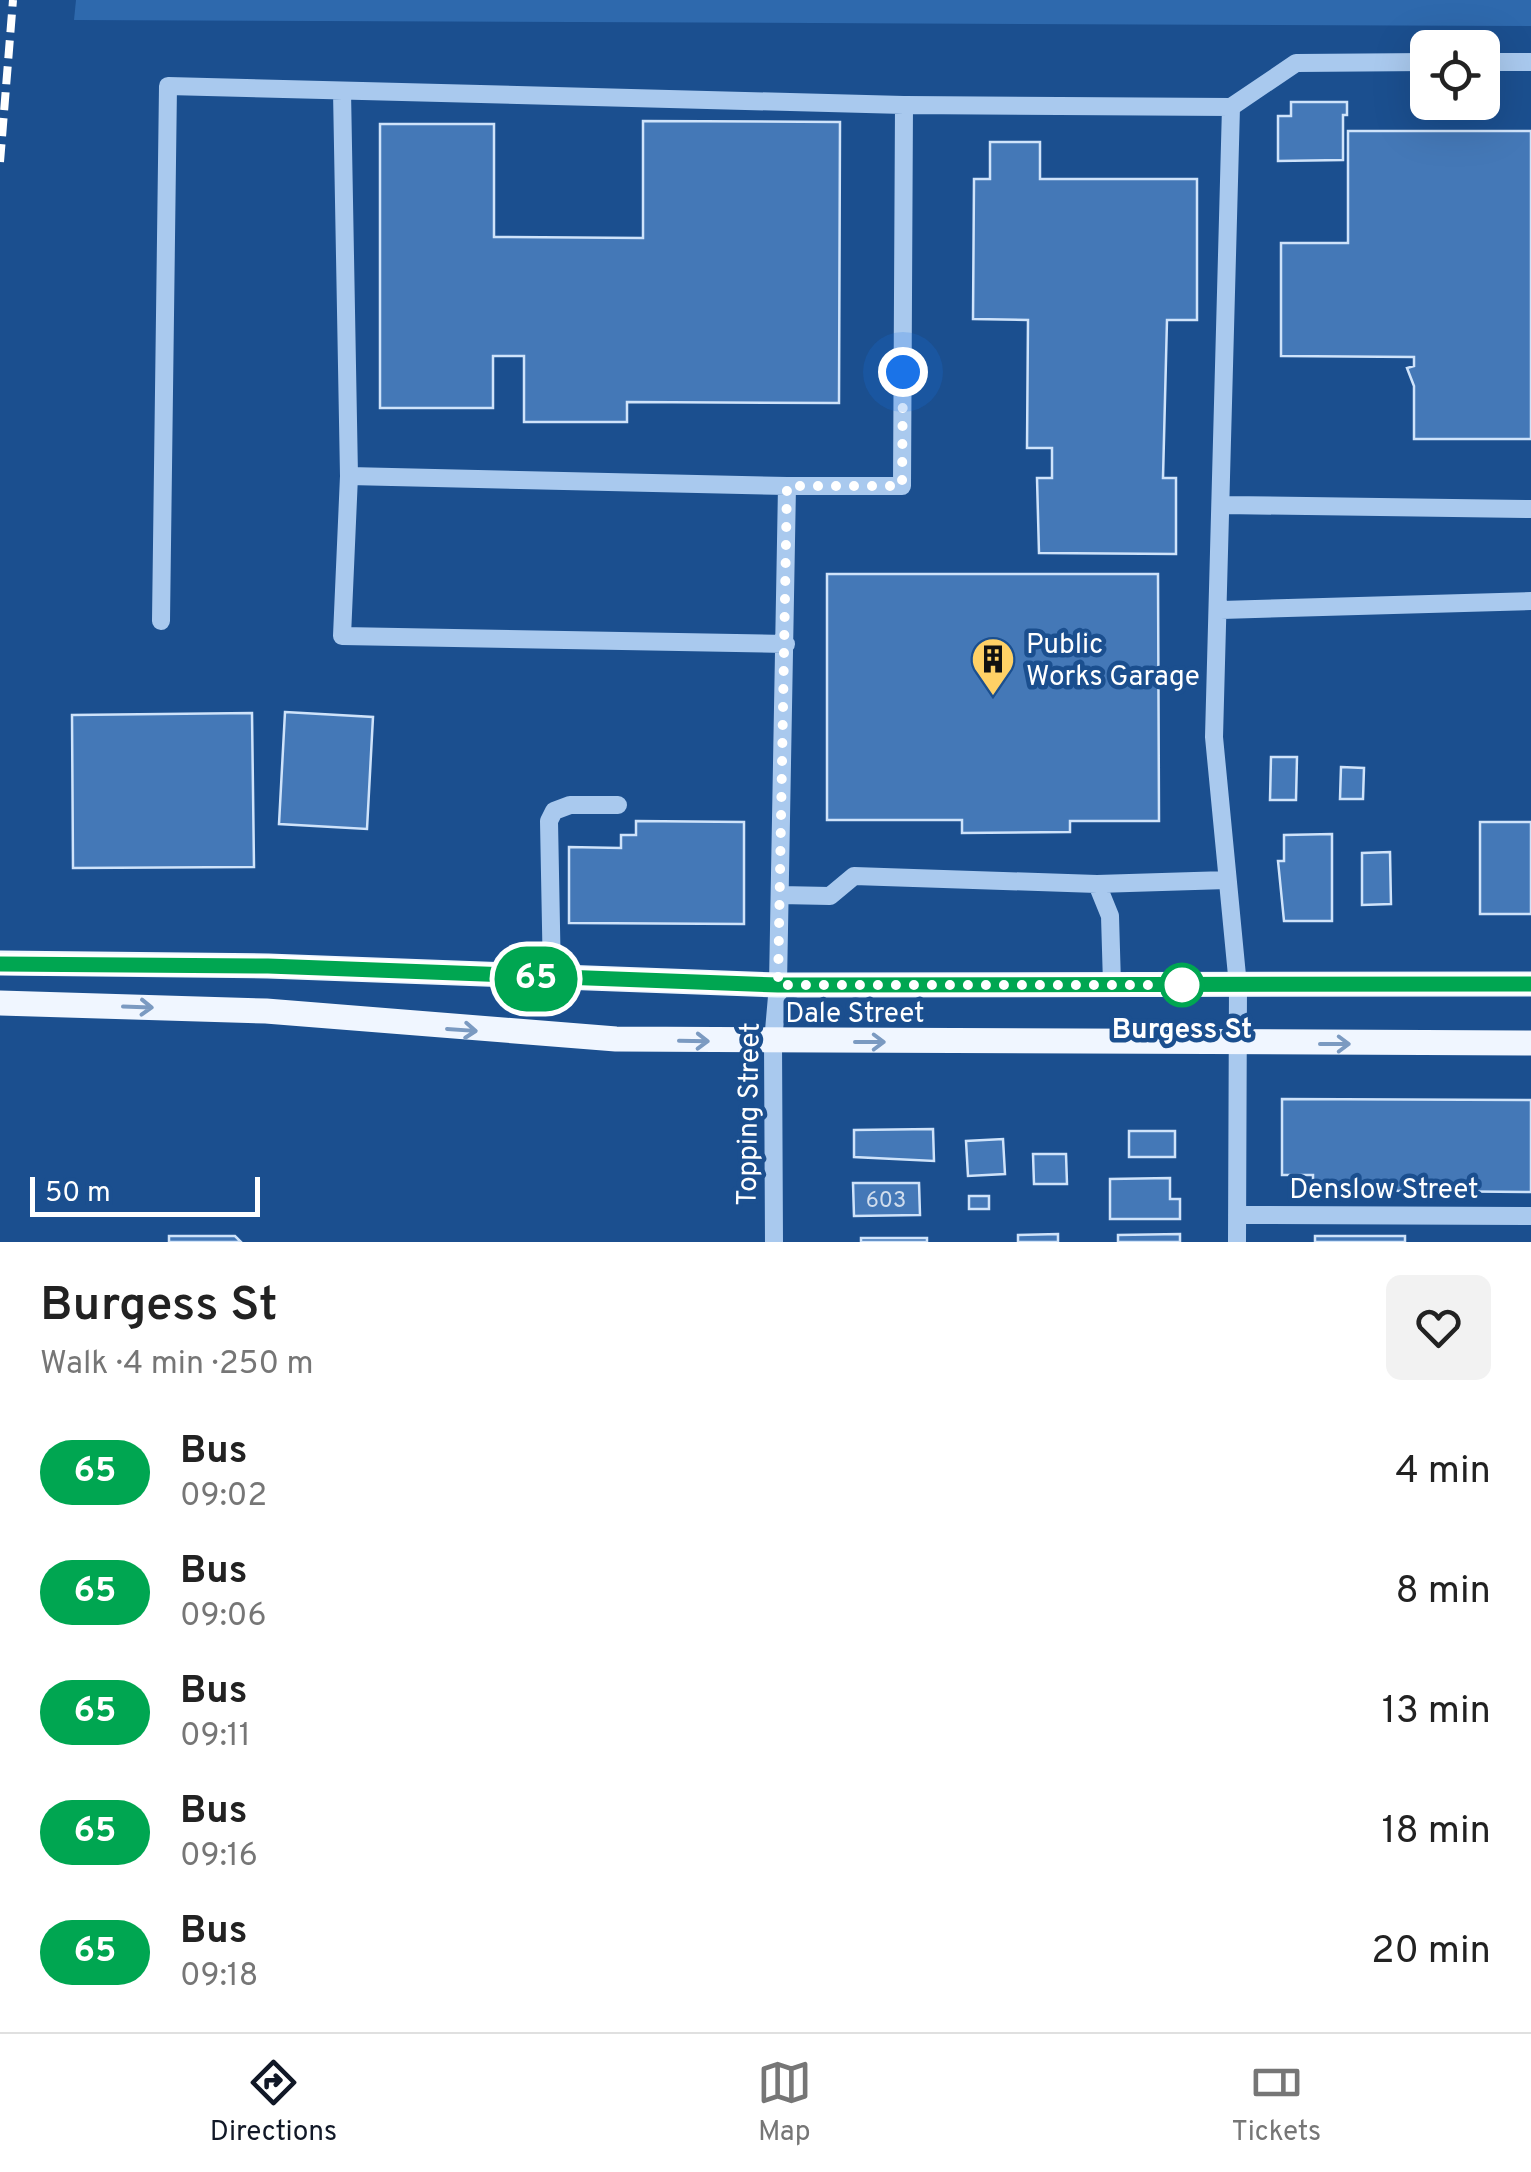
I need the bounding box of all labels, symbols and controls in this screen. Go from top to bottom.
map controls [1410,30,1500,120]
button: locate [1410,30,1500,120]
your location [878,347,928,397]
place label: Public Works Garage [1026,628,1200,696]
building icon: Public Works Garage [970,636,1016,697]
line badge: 65 [491,946,581,1012]
text: 65 [515,957,557,1001]
marker: Burgess St [1161,964,1203,1006]
one-way arrow [122,997,154,1016]
street label: Dale Street [785,997,925,1033]
place label: Burgess St [1112,1013,1252,1049]
one-way arrow [446,1021,478,1040]
street label: Topping Street [730,1022,770,1206]
one-way arrow [678,1031,710,1050]
one-way arrow [854,1033,886,1052]
one-way arrow [1318,1034,1351,1054]
scale bar [30,1172,260,1216]
street label: Denslow Street [1289,1173,1479,1209]
text: 50 m [45,1176,111,1212]
house number: 603 [866,1188,906,1215]
button: heart [1386,1275,1491,1380]
text: Burgess St [40,1277,278,1337]
text: Walk · 4 min · 250 m [40,1345,314,1385]
text: Bus [180,1428,247,1477]
text: 4 min [1395,1448,1491,1497]
text: 65 [74,1450,116,1494]
text: 09:02 [180,1477,267,1517]
text: Bus [180,1548,247,1597]
text: 8 min [1396,1568,1491,1617]
text: 65 [74,1570,116,1614]
text: 09:06 [180,1597,267,1637]
text: Bus [180,1668,247,1717]
text: 13 min [1382,1688,1491,1737]
text: 65 [74,1690,116,1734]
text: 09:11 [180,1717,251,1757]
text: Bus [180,1788,247,1837]
text: 18 min [1381,1808,1491,1857]
text: 65 [74,1810,116,1854]
text: 09:16 [180,1837,258,1877]
text: Bus [180,1908,247,1957]
text: 20 min [1371,1928,1491,1977]
text: 65 [74,1930,116,1974]
text: 09:18 [180,1957,258,1997]
tab: Directions [210,2055,337,2151]
tab: Map [757,2055,812,2151]
tab: Tickets [1231,2055,1321,2151]

